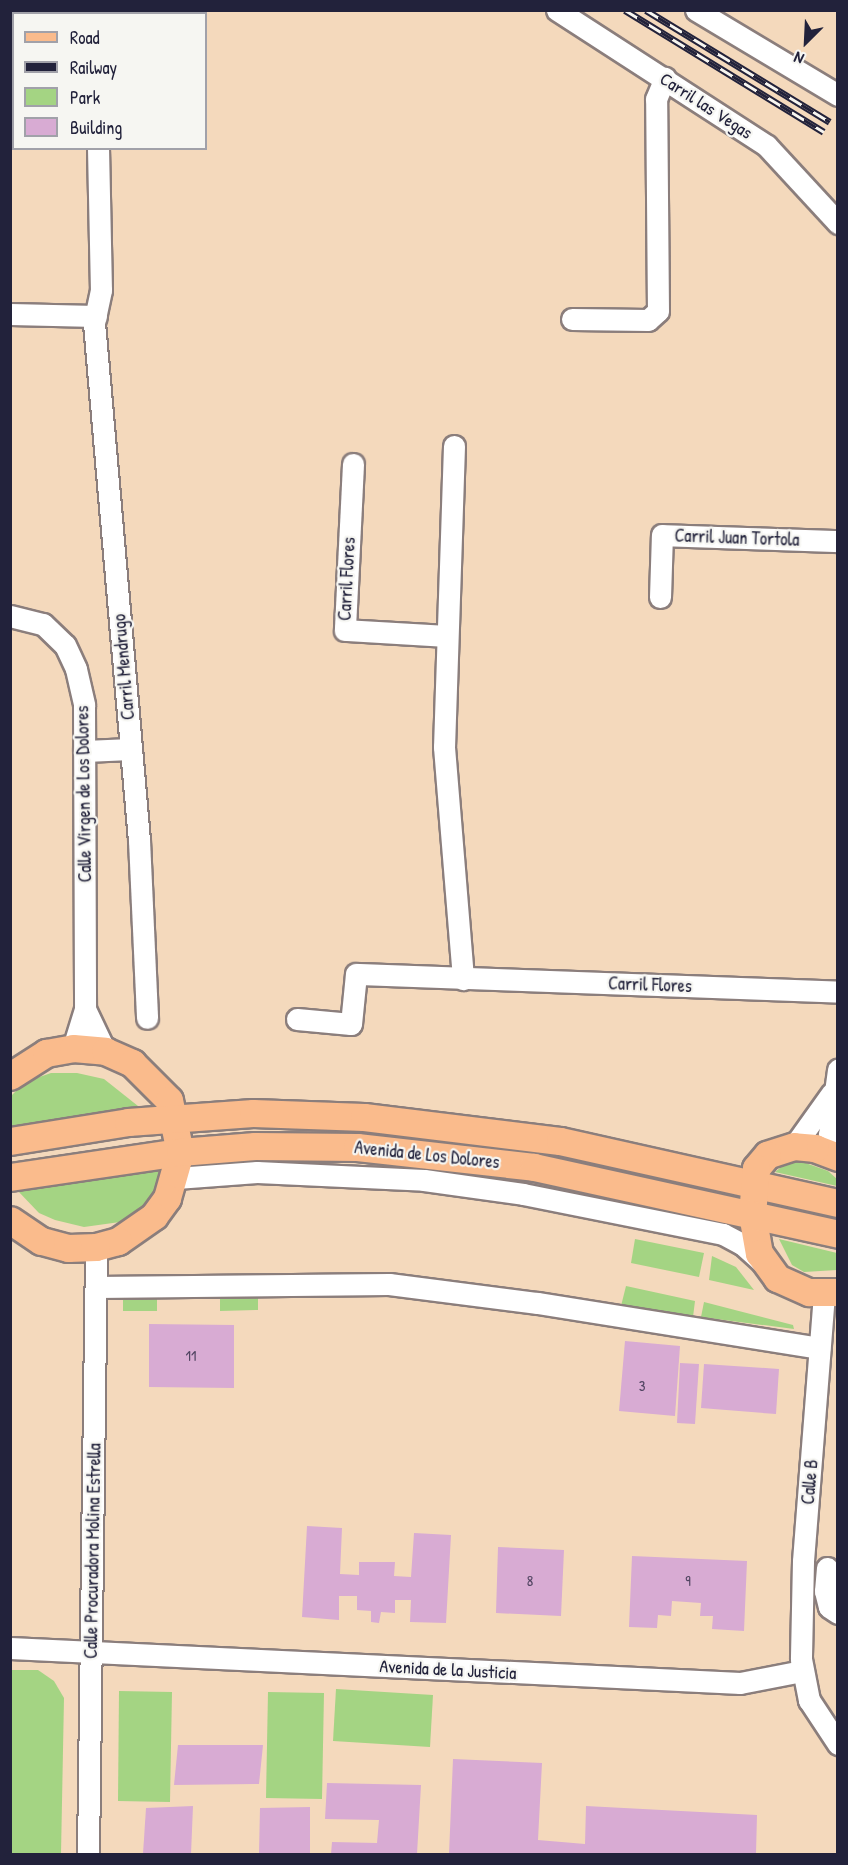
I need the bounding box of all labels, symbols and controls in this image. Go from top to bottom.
legend [12,12,207,150]
north arrow [776,12,836,72]
text: Road [70,25,100,50]
text: N [790,47,807,70]
text: Railway [70,55,117,80]
street label: Carril las Vegas [656,68,756,144]
text: Park [70,85,100,110]
text: Building [70,115,122,140]
street label: Carril Juan Tortola [674,525,800,551]
street label: Carril Flores [334,537,360,621]
street label: Carril Mendrugo [109,613,139,721]
street label: Calle Virgen de Los Dolores [72,705,96,883]
street label: Carril Flores [608,973,692,997]
street label: Avenida de Los Dolores [353,1137,501,1173]
house number: 11 [186,1347,196,1365]
house number: 3 [639,1377,645,1395]
street label: Calle Procuradora Molina Estrella [80,1443,106,1659]
street label: Calle B [797,1459,823,1505]
house number: 8 [527,1572,533,1590]
house number: 9 [685,1572,691,1590]
street label: Avenida de la Justicia [379,1656,517,1684]

